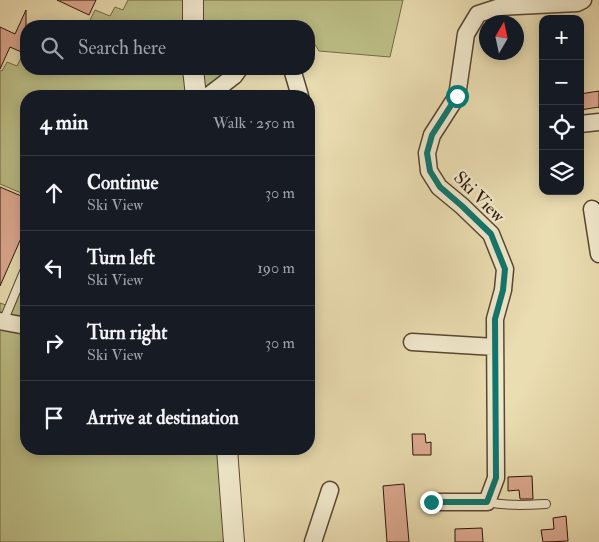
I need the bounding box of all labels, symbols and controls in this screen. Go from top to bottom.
north arrow [479,15,524,60]
map controls [539,15,584,195]
button: + [539,15,584,60]
search box [20,20,315,75]
icon: search [38,34,66,62]
text: Search here [78,36,166,60]
button: − [539,60,584,105]
route start [446,85,469,108]
button: locate [539,105,584,150]
text: 4 min [40,109,88,136]
text: Walk · 250 m [213,113,295,133]
button: layers [539,150,584,195]
street label: Ski View [449,167,510,228]
text: Continue [87,171,158,195]
icon: ahead [40,179,68,207]
text: 30 m [265,183,295,203]
text: Ski View [87,195,143,215]
text: Turn left [87,246,155,270]
icon: left [40,254,68,282]
text: 190 m [257,258,295,278]
text: Ski View [87,270,143,290]
text: Turn right [87,321,167,345]
icon: right [40,329,68,357]
text: 30 m [265,333,295,353]
text: Ski View [87,345,143,365]
icon: arrive [40,404,68,432]
text: Arrive at destination [87,406,239,430]
route end [420,491,443,514]

